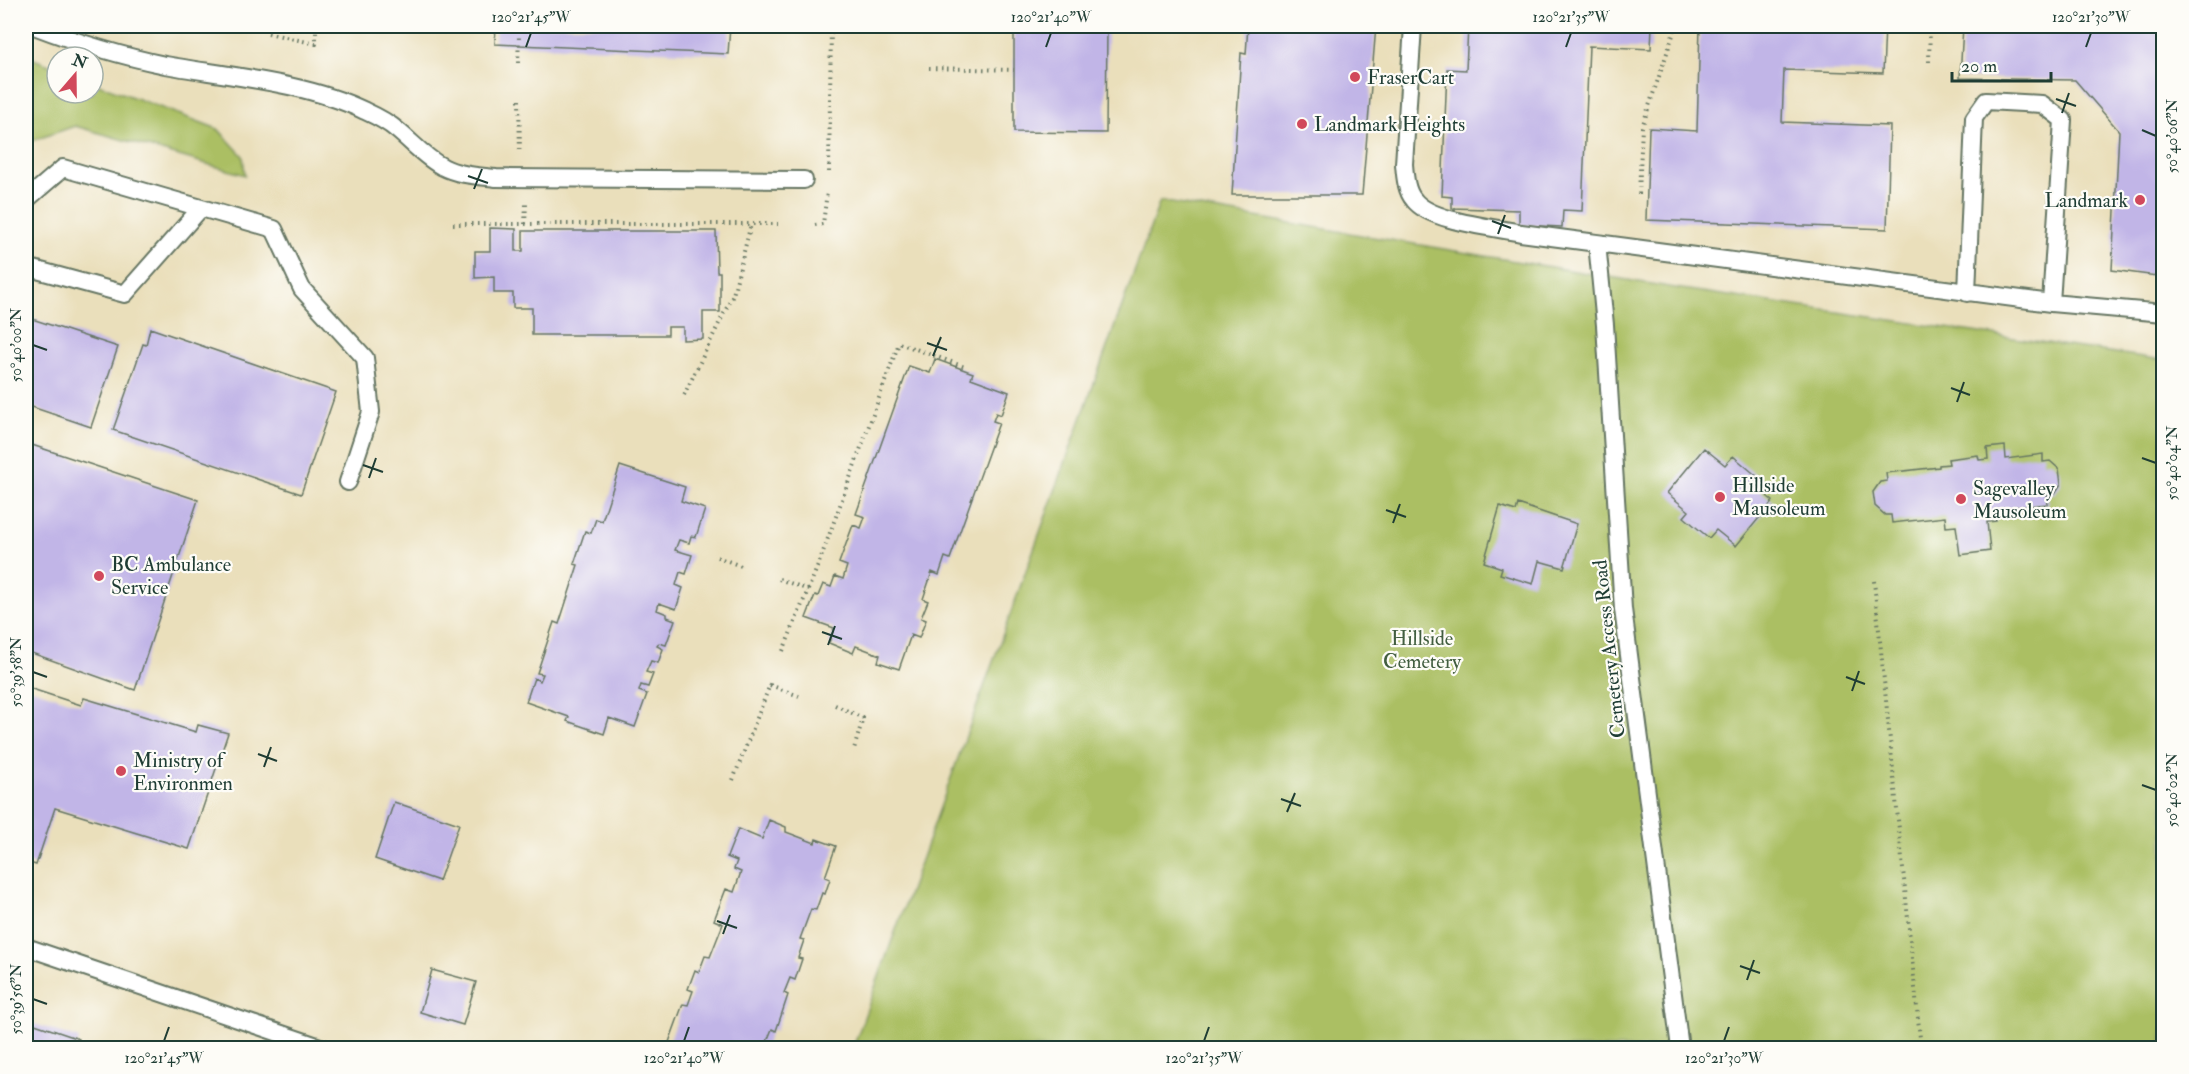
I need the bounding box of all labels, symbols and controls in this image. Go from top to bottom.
text: 120°21'45"W [491,8,571,27]
text: 120°21'40"W [1011,8,1092,27]
text: 120°21'35"W [1533,8,1610,27]
text: 120°21'30"W [2052,8,2131,27]
north arrow [45,45,105,105]
scale bar [1952,45,2051,83]
text: N [69,50,91,74]
text: 20 m [1961,55,1997,78]
place label: FraserCart [1367,65,1455,90]
marker: FraserCart [1348,70,1362,84]
text: 50°40'06"N [2163,98,2182,173]
place label: Landmark Heights [1314,112,1465,137]
marker: Landmark Heights [1295,117,1309,131]
place label: Landmark [2044,188,2128,213]
marker: Landmark [2133,193,2147,207]
text: 50°40'00"N [7,307,26,382]
text: 50°40'04"N [2163,425,2182,500]
place label: Hillside Mausoleum [1732,473,1826,521]
place label: Sagevalley Mausoleum [1973,476,2067,524]
marker: Hillside Mausoleum [1713,490,1727,504]
marker: Sagevalley Mausoleum [1954,492,1968,506]
place label: BC Ambulance Service [111,552,231,600]
street label: Cemetery Access Road [1587,559,1631,739]
marker: BC Ambulance Service [92,569,106,583]
park label: Hillside Cemetery [1383,626,1462,674]
text: 50°39'58"N [7,636,26,707]
place label: Ministry of Environmen [133,748,233,796]
text: 50°40'02"N [2163,752,2182,827]
marker: Ministry of Environmen [114,764,128,778]
text: 50°39'56"N [7,963,26,1034]
text: 120°21'45"W [124,1049,204,1068]
text: 120°21'40"W [644,1049,725,1068]
text: 120°21'35"W [1166,1049,1243,1068]
text: 120°21'30"W [1685,1049,1764,1068]

